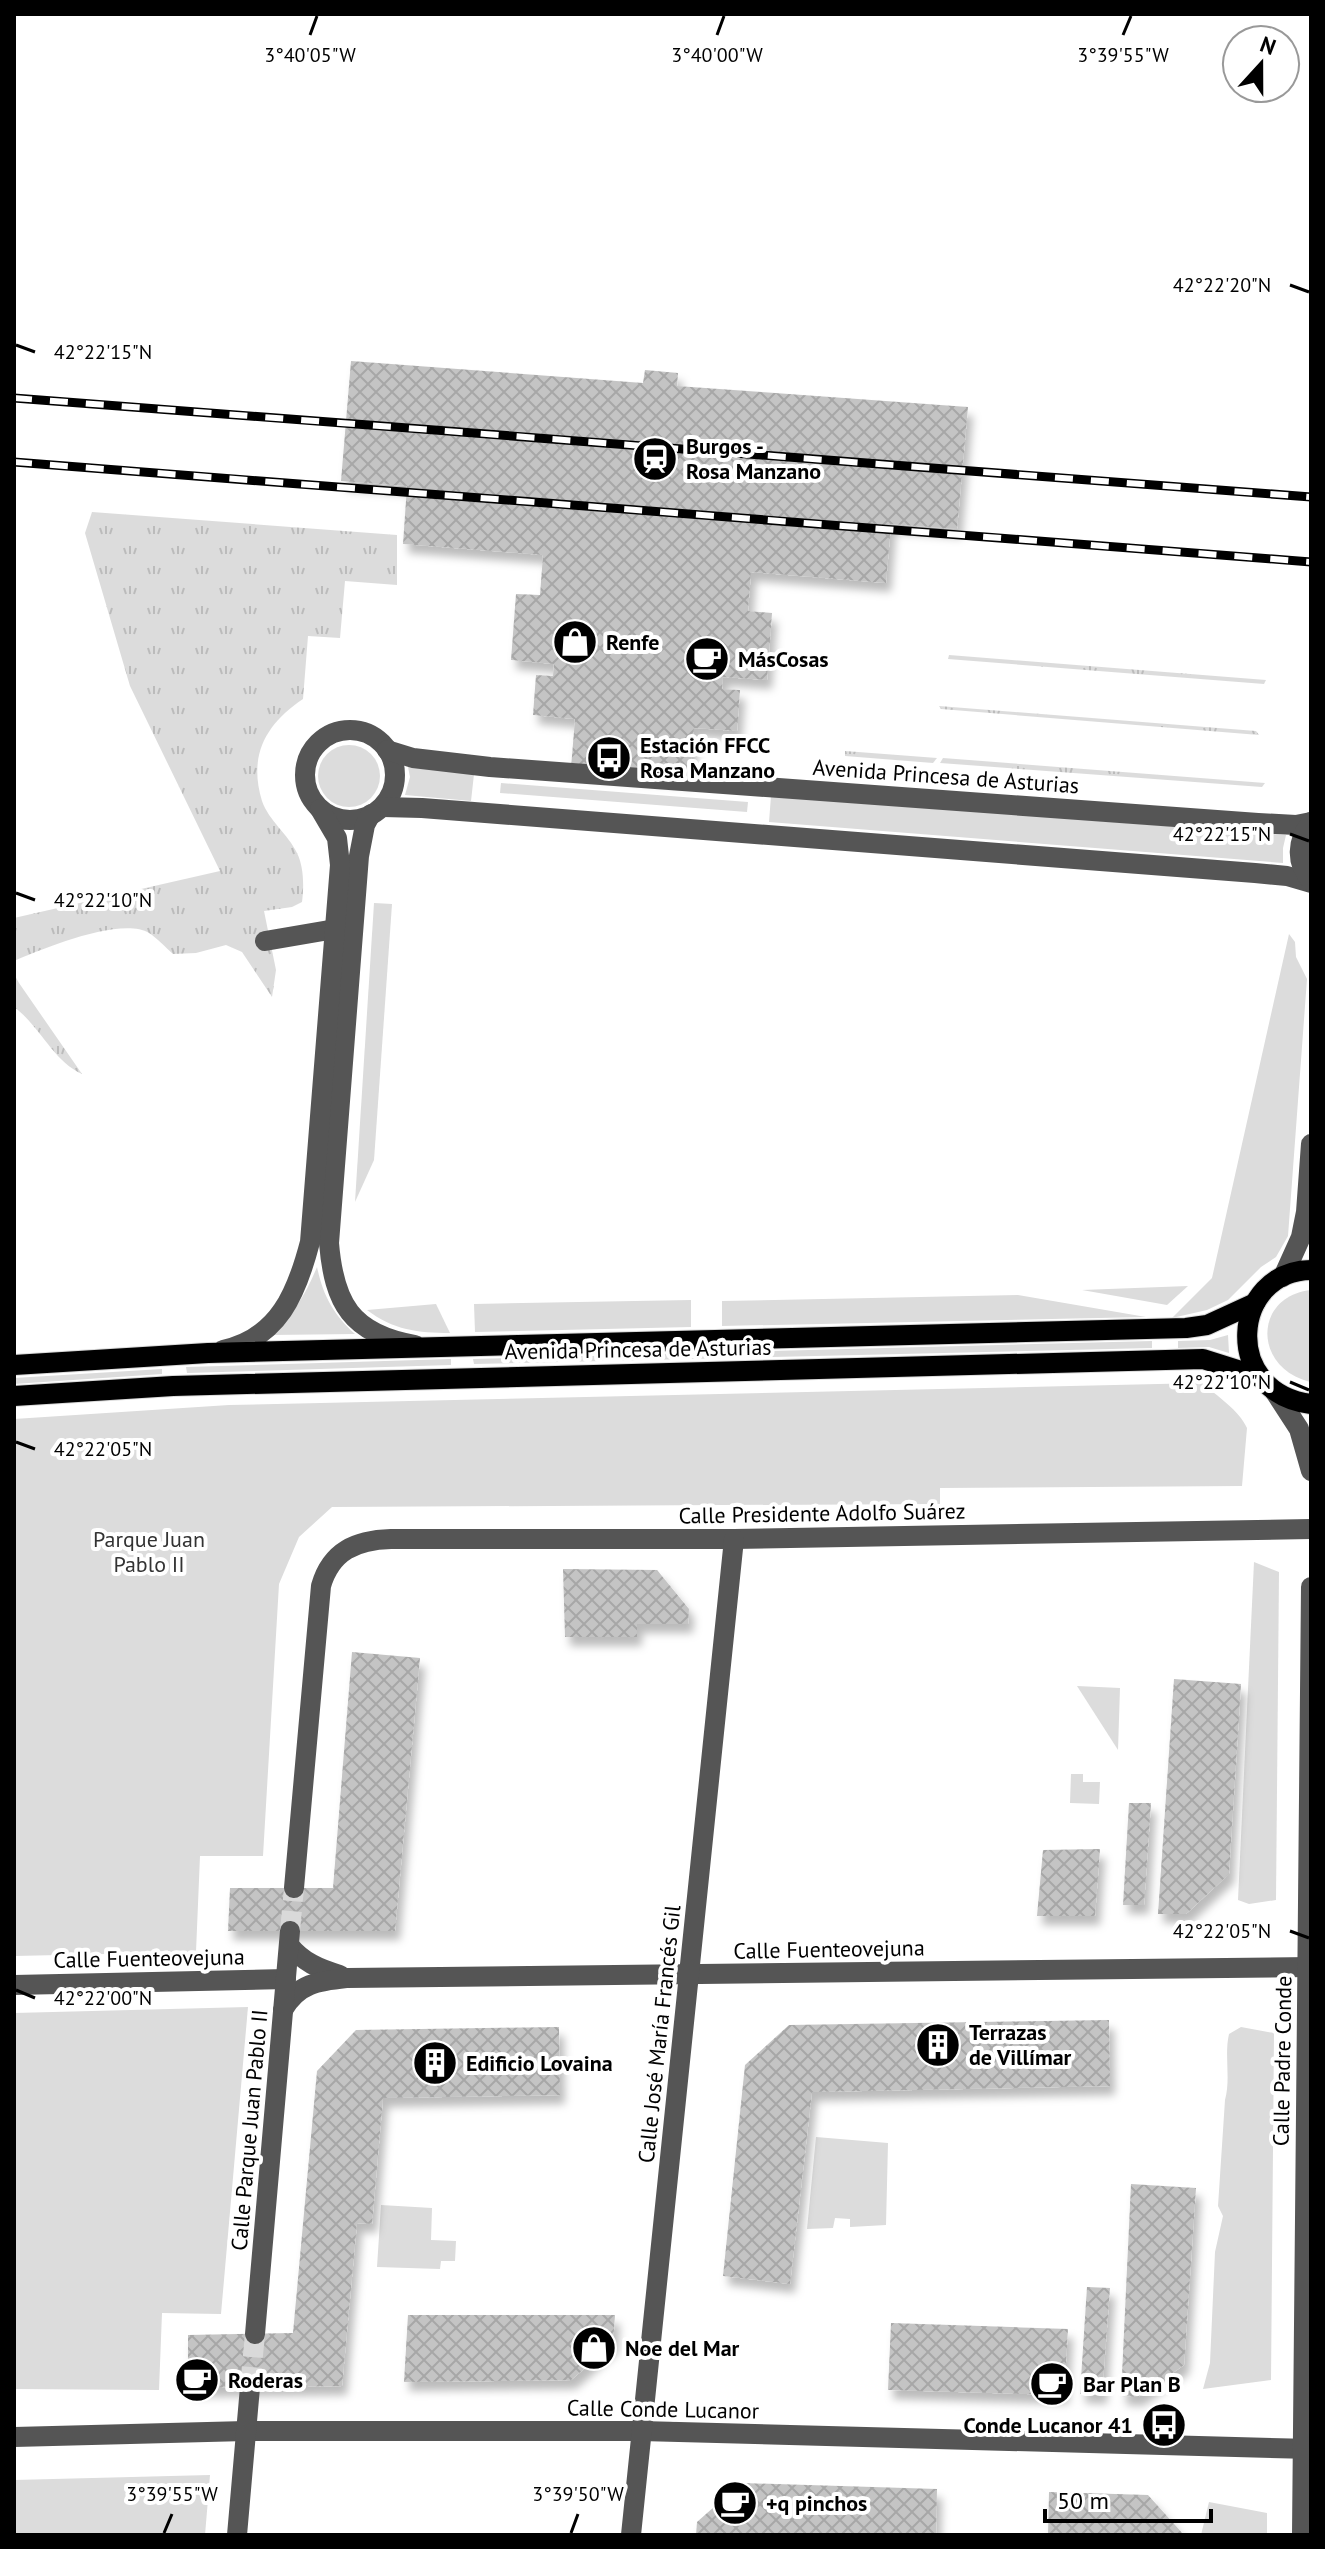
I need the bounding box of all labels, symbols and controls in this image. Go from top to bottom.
north arrow [1221,24,1301,104]
text: N [1256,30,1280,61]
text: 3°40'05"W [264,42,356,68]
text: 3°40'00"W [671,42,763,68]
text: 3°39'55"W [1077,42,1169,68]
text: 42°22'20"N [1173,272,1271,298]
text: 42°22'15"N [54,339,152,365]
place label: Burgos - Rosa Manzano [686,432,821,485]
station icon: Burgos - Rosa Manzano [631,435,679,483]
shop icon: Renfe [551,618,599,666]
place label: Renfe [606,628,659,656]
cafe icon: MásCosas [683,635,731,683]
place label: MásCosas [738,645,829,673]
place label: Estación FFCC Rosa Manzano [640,731,775,784]
bus stop icon: Estación FFCC Rosa Manzano [585,734,633,782]
street label: Avenida Princesa de Asturias [812,753,1080,799]
text: 42°22'15"N [1173,821,1271,847]
text: 42°22'10"N [54,887,152,913]
street label: Avenida Princesa de Asturias [504,1333,772,1365]
text: 42°22'10"N [1173,1369,1271,1395]
text: 42°22'05"N [54,1436,152,1462]
street label: Calle Presidente Adolfo Suárez [678,1496,966,1530]
park label: Parque Juan Pablo II [93,1525,205,1578]
street label: Calle José María Francés Gil [632,1903,687,2164]
text: 42°22'05"N [1173,1918,1271,1944]
street label: Calle Fuenteovejuna [733,1933,925,1965]
street label: Calle Fuenteovejuna [53,1942,245,1974]
street label: Calle Padre Conde [1267,1976,1297,2146]
text: 42°22'00"N [54,1985,152,2011]
street label: Calle Parque Juan Pablo II [225,2008,273,2252]
place label: Terrazas de Villímar [969,2018,1072,2071]
building icon: Terrazas de Villímar [914,2021,962,2069]
building icon: Edificio Lovaina [411,2039,459,2087]
place label: Edificio Lovaina [466,2049,613,2077]
shop icon: Noe del Mar [570,2324,618,2372]
place label: Noe del Mar [625,2334,740,2362]
cafe icon: Roderas [173,2356,221,2404]
cafe icon: Bar Plan B [1028,2360,1076,2408]
place label: Roderas [228,2366,303,2394]
place label: Bar Plan B [1083,2370,1181,2398]
street label: Calle Conde Lucanor [567,2393,760,2425]
bus stop icon: Conde Lucanor 41 [1140,2401,1188,2449]
place label: Conde Lucanor 41 [963,2411,1133,2439]
scale bar [1045,2473,1211,2523]
cafe icon: +q pinchos [711,2479,759,2527]
text: 3°39'55"W [126,2481,218,2507]
text: 3°39'50"W [532,2481,624,2507]
text: 50 m [1057,2485,1109,2516]
place label: +q pinchos [766,2489,867,2517]

